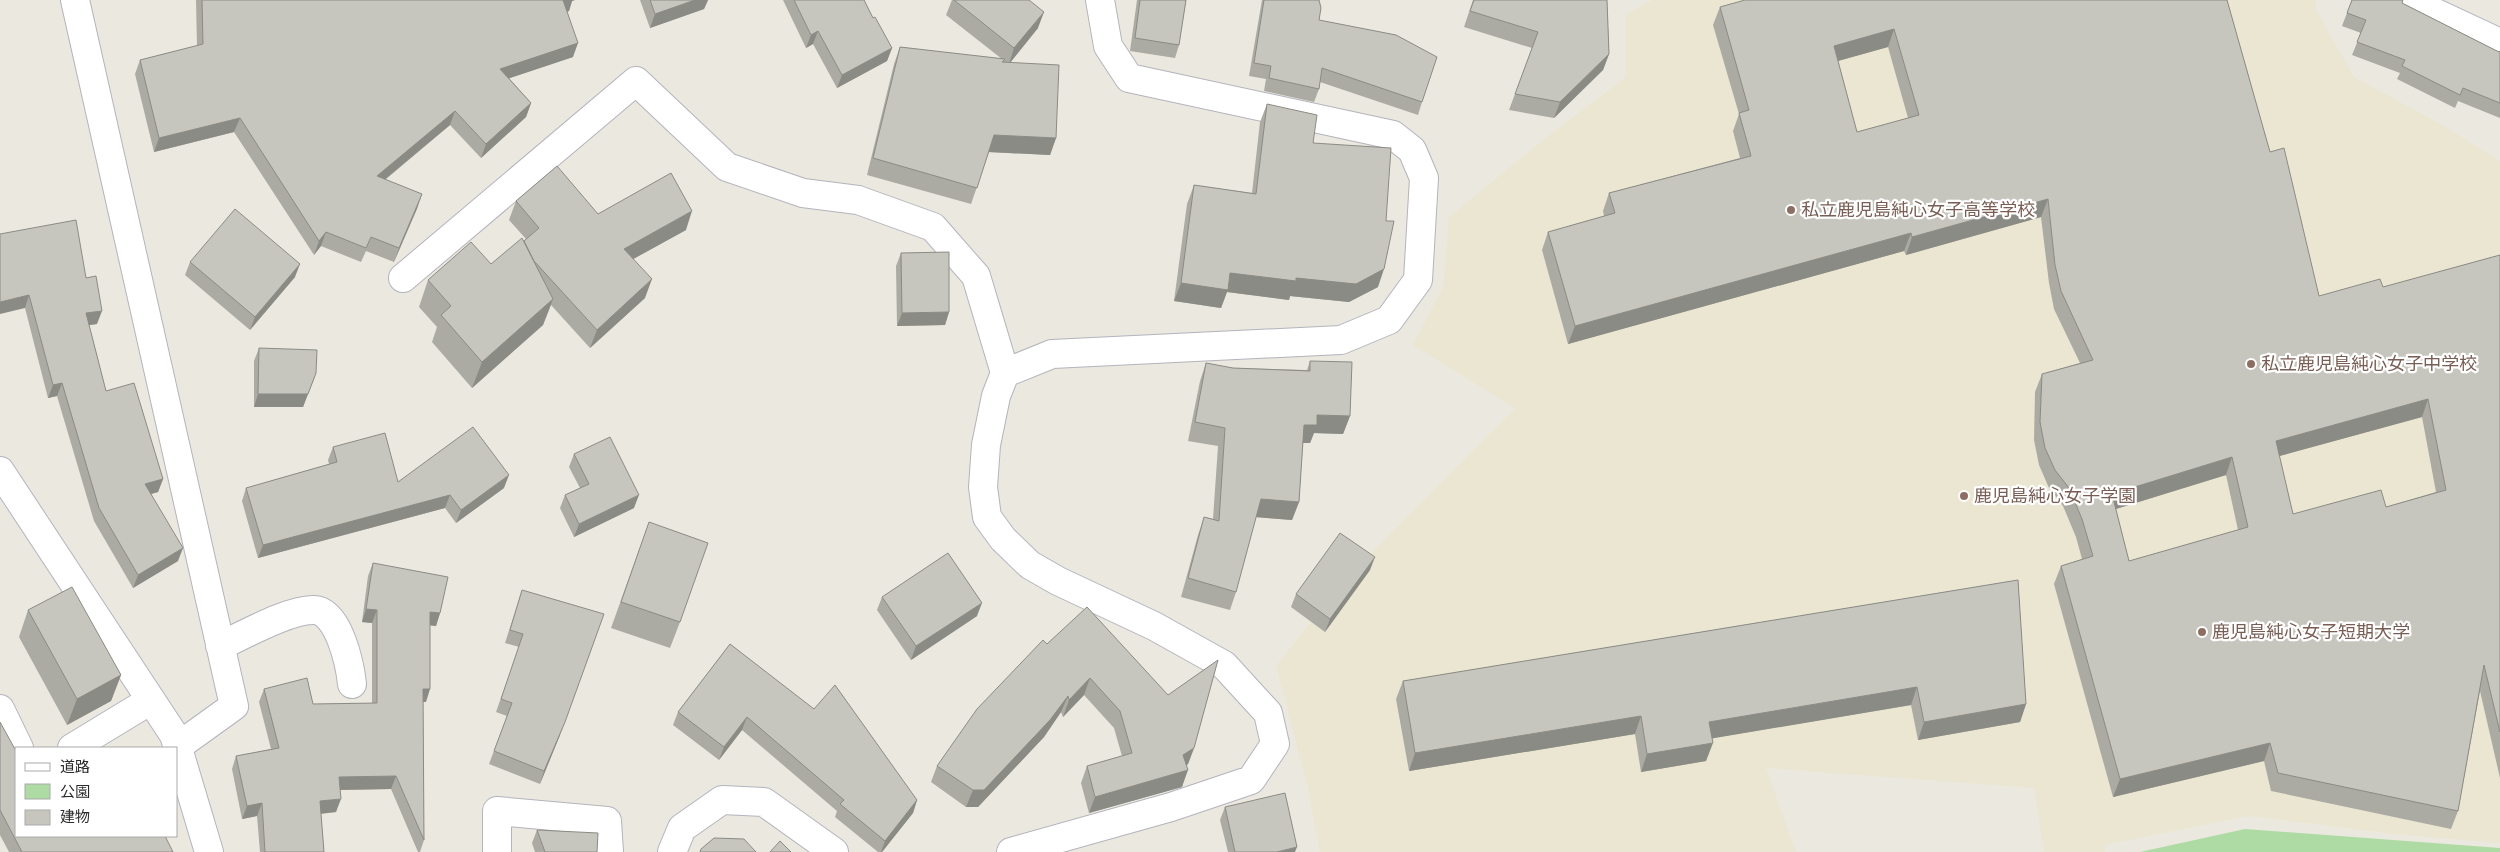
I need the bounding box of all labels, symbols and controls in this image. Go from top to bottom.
place label: 私立鹿児島純心女子高等学校 [1801,199,2035,221]
marker: 私立鹿児島純心女子高等学校 [1785,204,1797,216]
place label: 私立鹿児島純心女子中学校 [2261,353,2477,375]
marker: 私立鹿児島純心女子中学校 [2245,358,2257,370]
place label: 鹿児島純心女子学園 [1974,485,2136,507]
marker: 鹿児島純心女子学園 [1958,490,1970,502]
place label: 鹿児島純心女子短期大学 [2212,621,2410,643]
marker: 鹿児島純心女子短期大学 [2196,626,2208,638]
legend [15,747,178,837]
text: 道路 [60,758,90,776]
text: 公園 [60,783,90,801]
text: 建物 [60,808,90,826]

